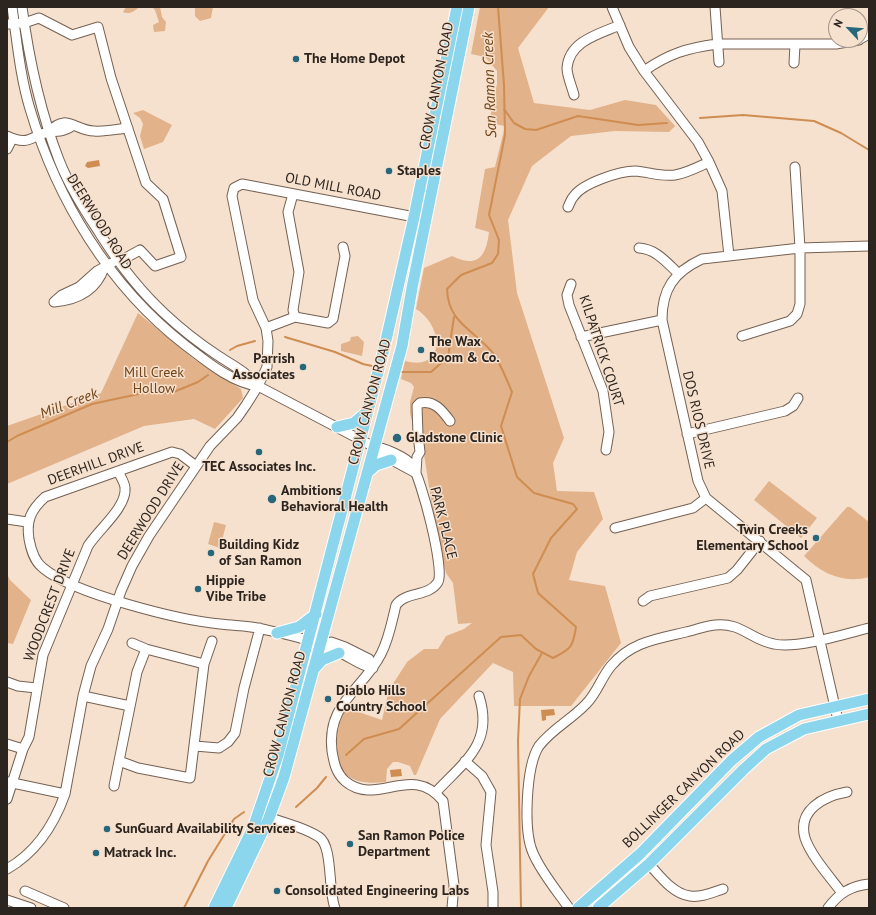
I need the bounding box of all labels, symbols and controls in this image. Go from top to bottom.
north arrow [828,8,868,48]
text: N [830,17,846,30]
street label: CROW CANYON ROAD [416,21,458,151]
water label: San Ramon Creek [479,32,501,138]
place label: The Home Depot [304,51,405,67]
marker: The Home Depot [291,54,301,64]
place label: Staples [397,163,441,179]
marker: Staples [384,166,394,176]
street label: OLD MILL ROAD [284,169,382,205]
street label: DEERWOOD ROAD [63,171,135,273]
street label: KILPATRICK COURT [575,293,627,409]
place label: The Wax Room & Co. [429,334,500,366]
street label: CROW CANYON ROAD [345,337,395,467]
marker: The Wax Room & Co. [416,345,426,355]
place label: Parrish Associates [233,351,295,384]
marker: Parrish Associates [298,362,308,372]
park label: Mill Creek Hollow [124,365,184,398]
street label: DOS RIOS DRIVE [679,369,717,471]
water label: Mill Creek [38,385,100,423]
place label: Gladstone Clinic [406,430,503,446]
marker: Gladstone Clinic [391,432,403,444]
street label: DEERHILL DRIVE [46,439,146,489]
marker: TEC Associates Inc. [254,447,264,457]
street label: DEERWOOD DRIVE [114,459,188,563]
place label: TEC Associates Inc. [202,459,316,475]
place label: Ambitions Behavioral Health [281,483,388,516]
street label: PARK PLACE [426,485,460,561]
marker: Ambitions Behavioral Health [266,493,278,505]
place label: Twin Creeks Elementary School [696,522,808,554]
marker: Twin Creeks Elementary School [811,533,821,543]
place label: Building Kidz of San Ramon [219,537,302,570]
street label: WOODCREST DRIVE [21,546,79,664]
marker: Building Kidz of San Ramon [206,548,216,558]
place label: Hippie Vibe Tribe [206,573,266,606]
marker: Hippie Vibe Tribe [193,584,203,594]
street label: CROW CANYON ROAD [260,649,310,779]
place label: Diablo Hills Country School [336,683,426,716]
marker: Diablo Hills Country School [323,694,333,704]
street label: BOLLINGER CANYON ROAD [619,726,749,852]
place label: SunGuard Availability Services [115,821,295,837]
marker: SunGuard Availability Services [102,824,112,834]
place label: San Ramon Police Department [358,828,465,860]
marker: San Ramon Police Department [345,839,355,849]
place label: Matrack Inc. [104,845,176,861]
marker: Matrack Inc. [91,848,101,858]
place label: Consolidated Engineering Labs [285,883,469,899]
marker: Consolidated Engineering Labs [272,886,282,896]

